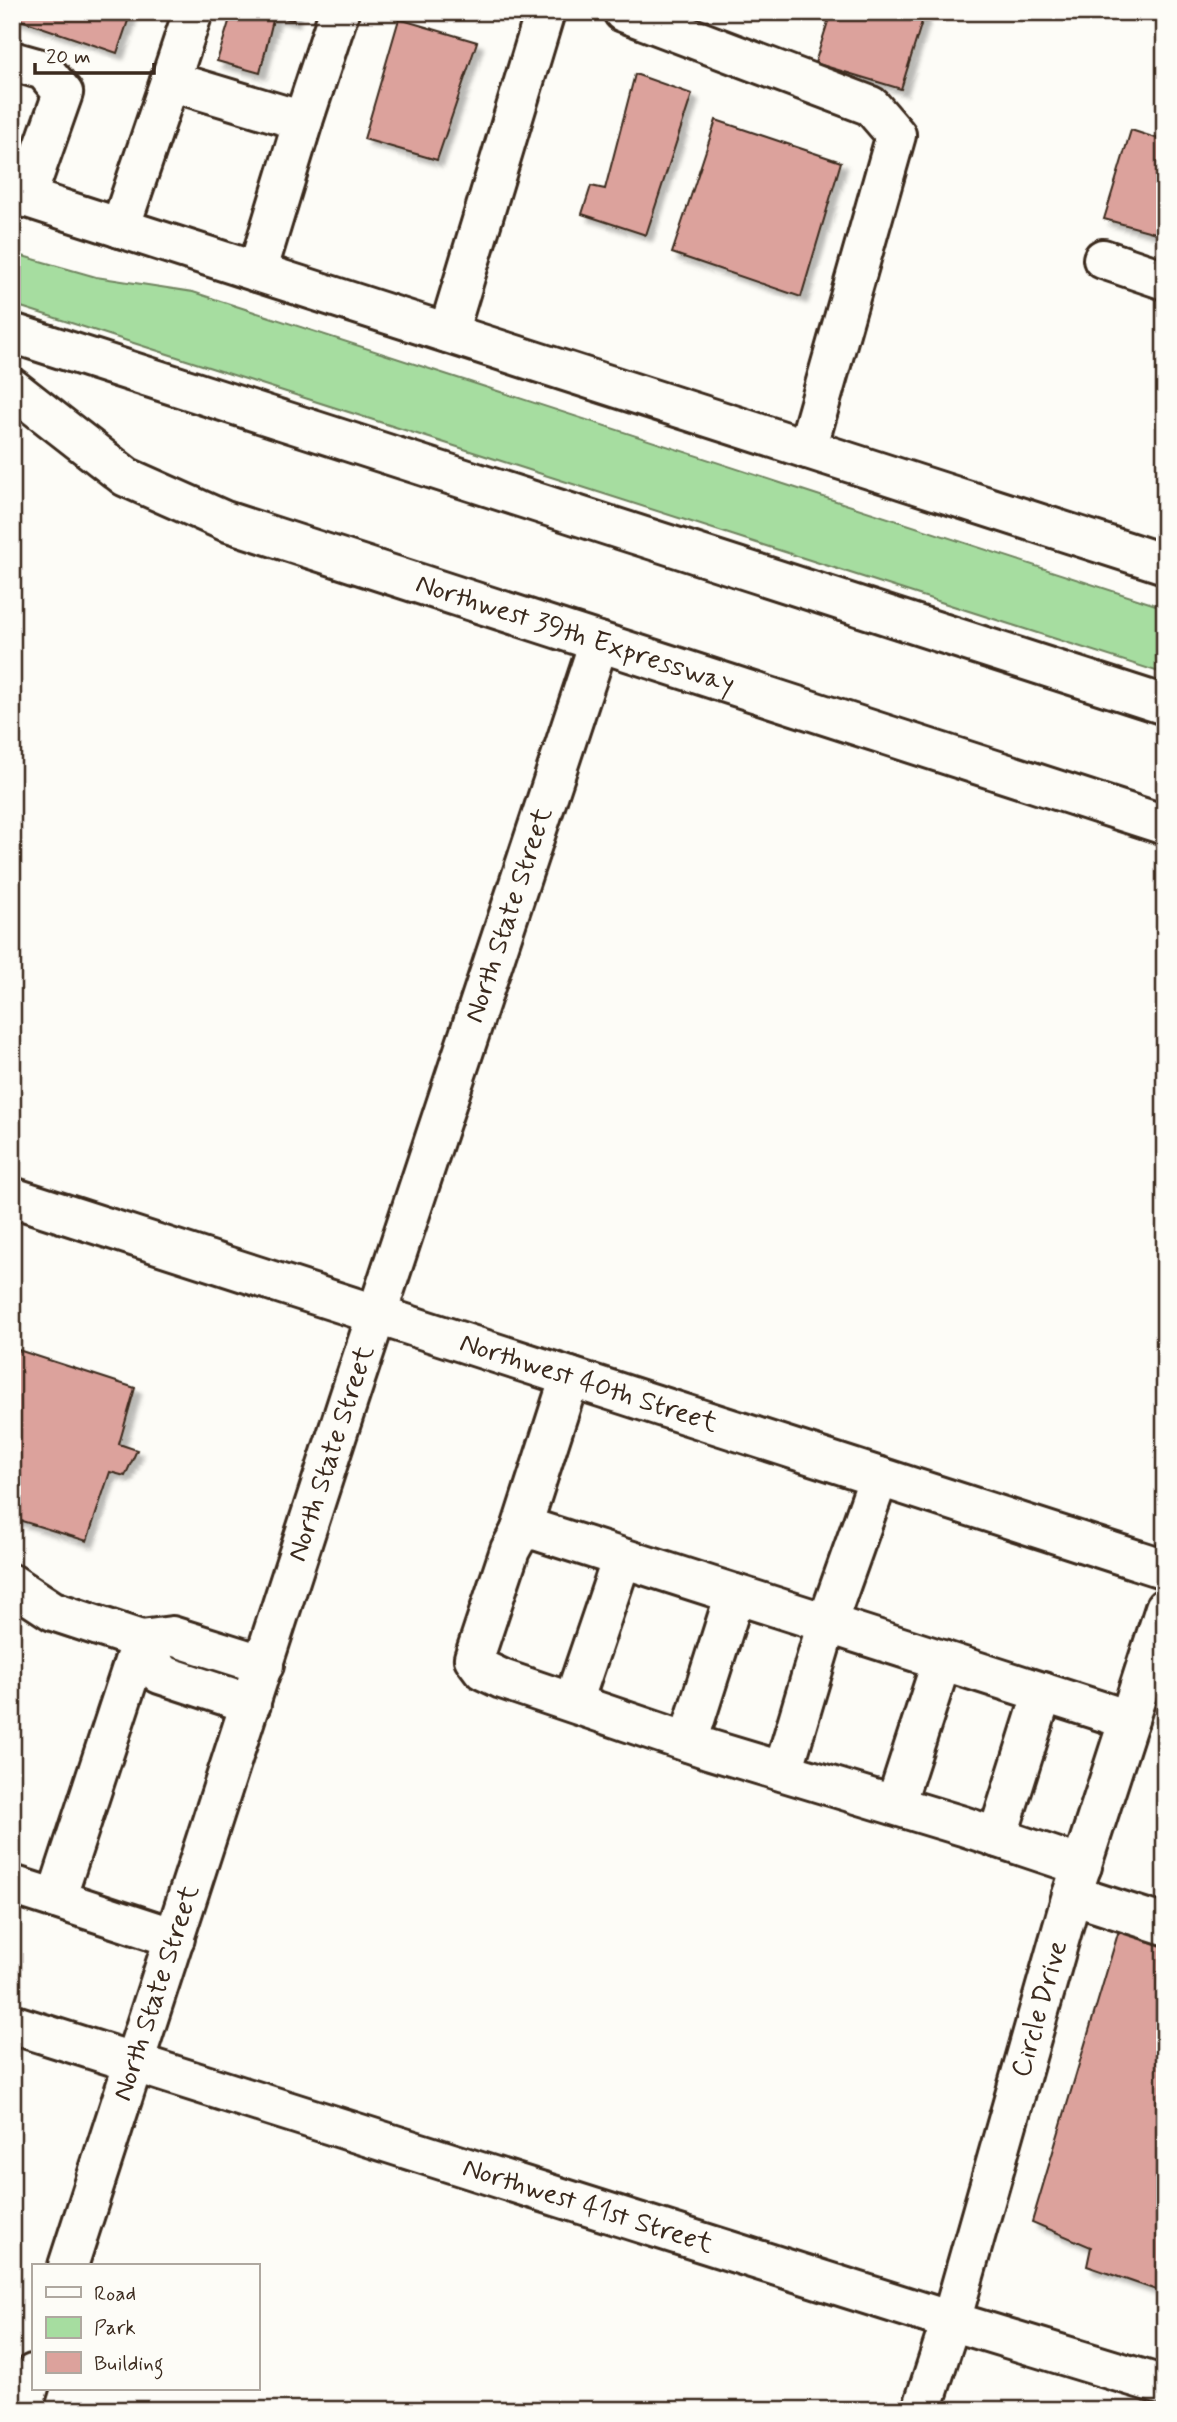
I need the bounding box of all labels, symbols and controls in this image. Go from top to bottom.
scale bar [35,32,154,76]
text: 20 m [46,43,91,71]
street label: Northwest 39th Expressway [411,565,739,703]
street label: North State Street [456,802,562,1028]
street label: Northwest 40th Street [455,1324,723,1442]
street label: North State Street [279,1340,384,1566]
street label: North State Street [104,1880,209,2106]
street label: Circle Drive [1003,1936,1077,2082]
street label: Northwest 41st Street [458,2149,718,2263]
legend [32,2264,259,2390]
text: Road [94,2280,136,2308]
text: Park [94,2314,136,2342]
text: Building [94,2350,164,2380]

